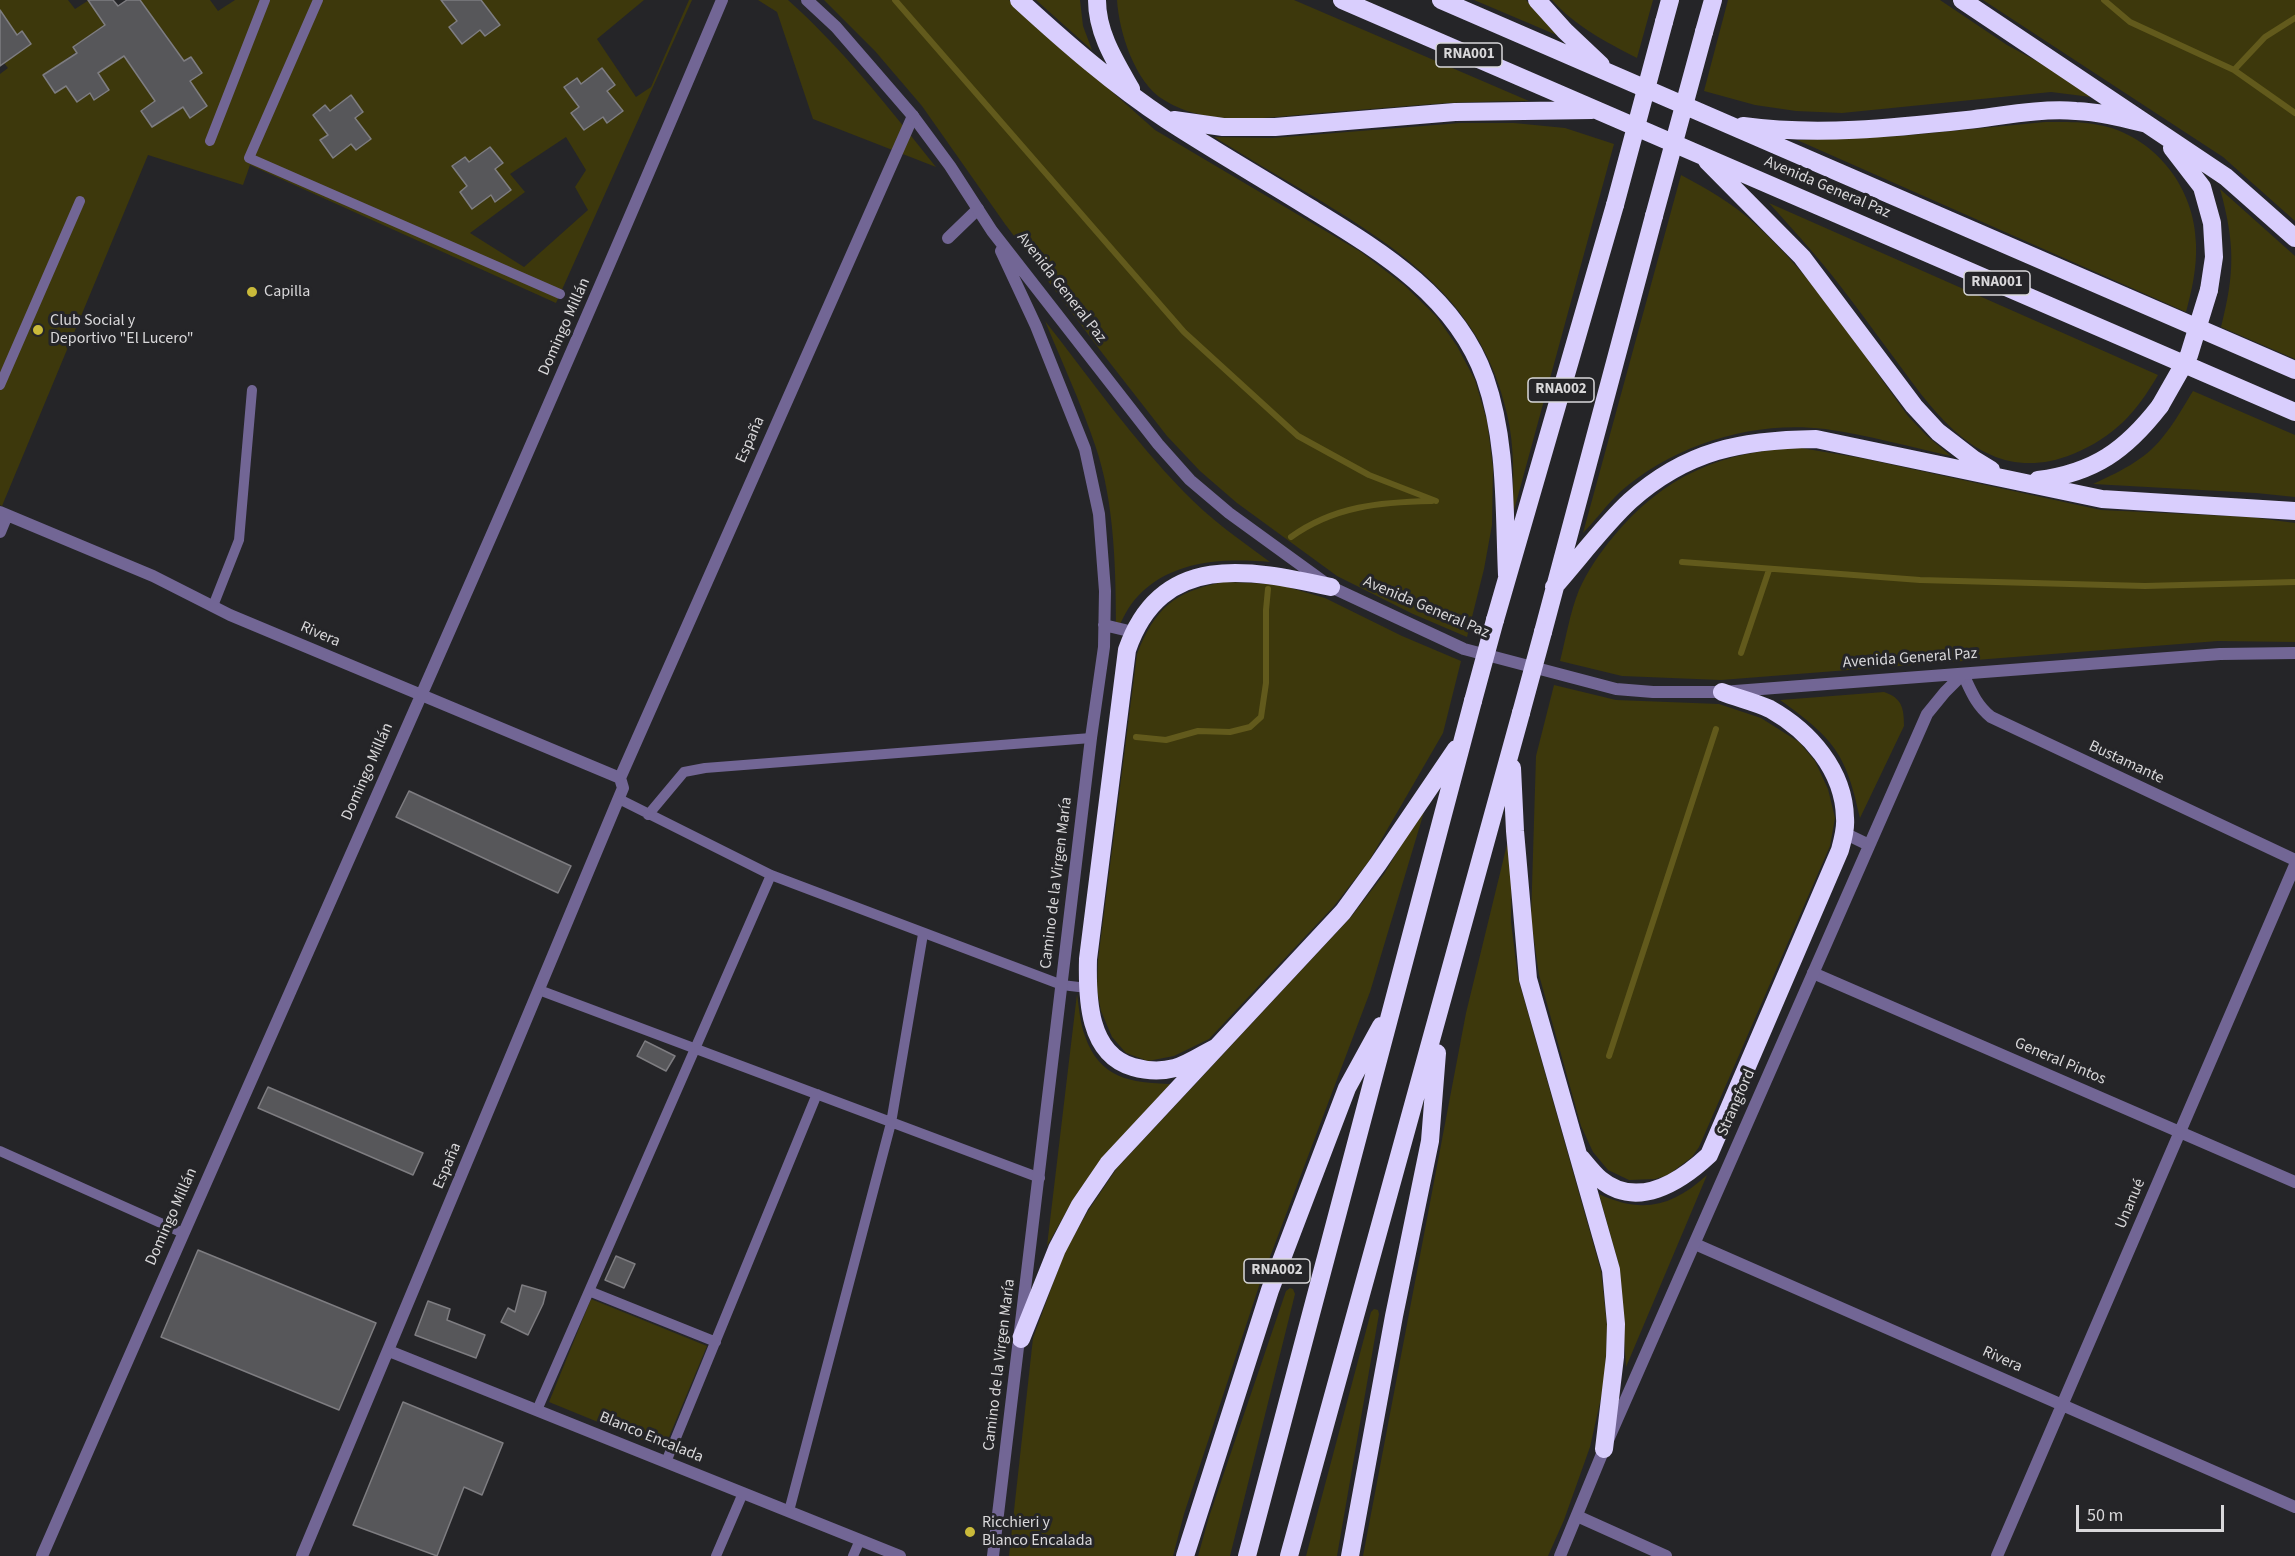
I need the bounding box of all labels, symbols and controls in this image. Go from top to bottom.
road number: RNA001 [1436,43,1502,67]
street label: Avenida General Paz [1761,153,1893,223]
street label: Avenida General Paz [1012,229,1110,347]
road number: RNA001 [1964,271,2030,295]
street label: Domingo Millán [535,275,595,379]
place label: Capilla [264,282,310,302]
marker: Capilla [245,285,259,299]
place label: Club Social y Deportivo "El Lucero" [50,311,194,349]
marker: Club Social y Deportivo "El Lucero" [31,323,45,337]
road number: RNA002 [1528,378,1594,402]
street label: España [732,414,770,466]
street label: Avenida General Paz [1360,573,1492,643]
street label: Rivera [297,618,343,652]
street label: Avenida General Paz [1842,645,1978,673]
street label: Domingo Millán [338,720,398,824]
street label: Bustamante [2085,737,2167,789]
street label: Camino de la Virgen María [1037,796,1077,970]
street label: General Pintos [2011,1034,2109,1090]
street label: Strangford [1714,1067,1760,1139]
street label: España [430,1140,466,1192]
street label: Domingo Millán [142,1165,202,1269]
street label: Unanué [2112,1176,2150,1232]
road number: RNA002 [1244,1259,1310,1283]
street label: Camino de la Virgen María [980,1278,1020,1452]
street label: Rivera [1979,1343,2025,1377]
street label: Blanco Encalada [596,1408,706,1468]
scale bar [2079,1493,2228,1531]
text: 50 m [2087,1503,2123,1528]
place label: Ricchieri y Blanco Encalada [982,1513,1093,1551]
marker: Ricchieri y Blanco Encalada [963,1525,977,1539]

